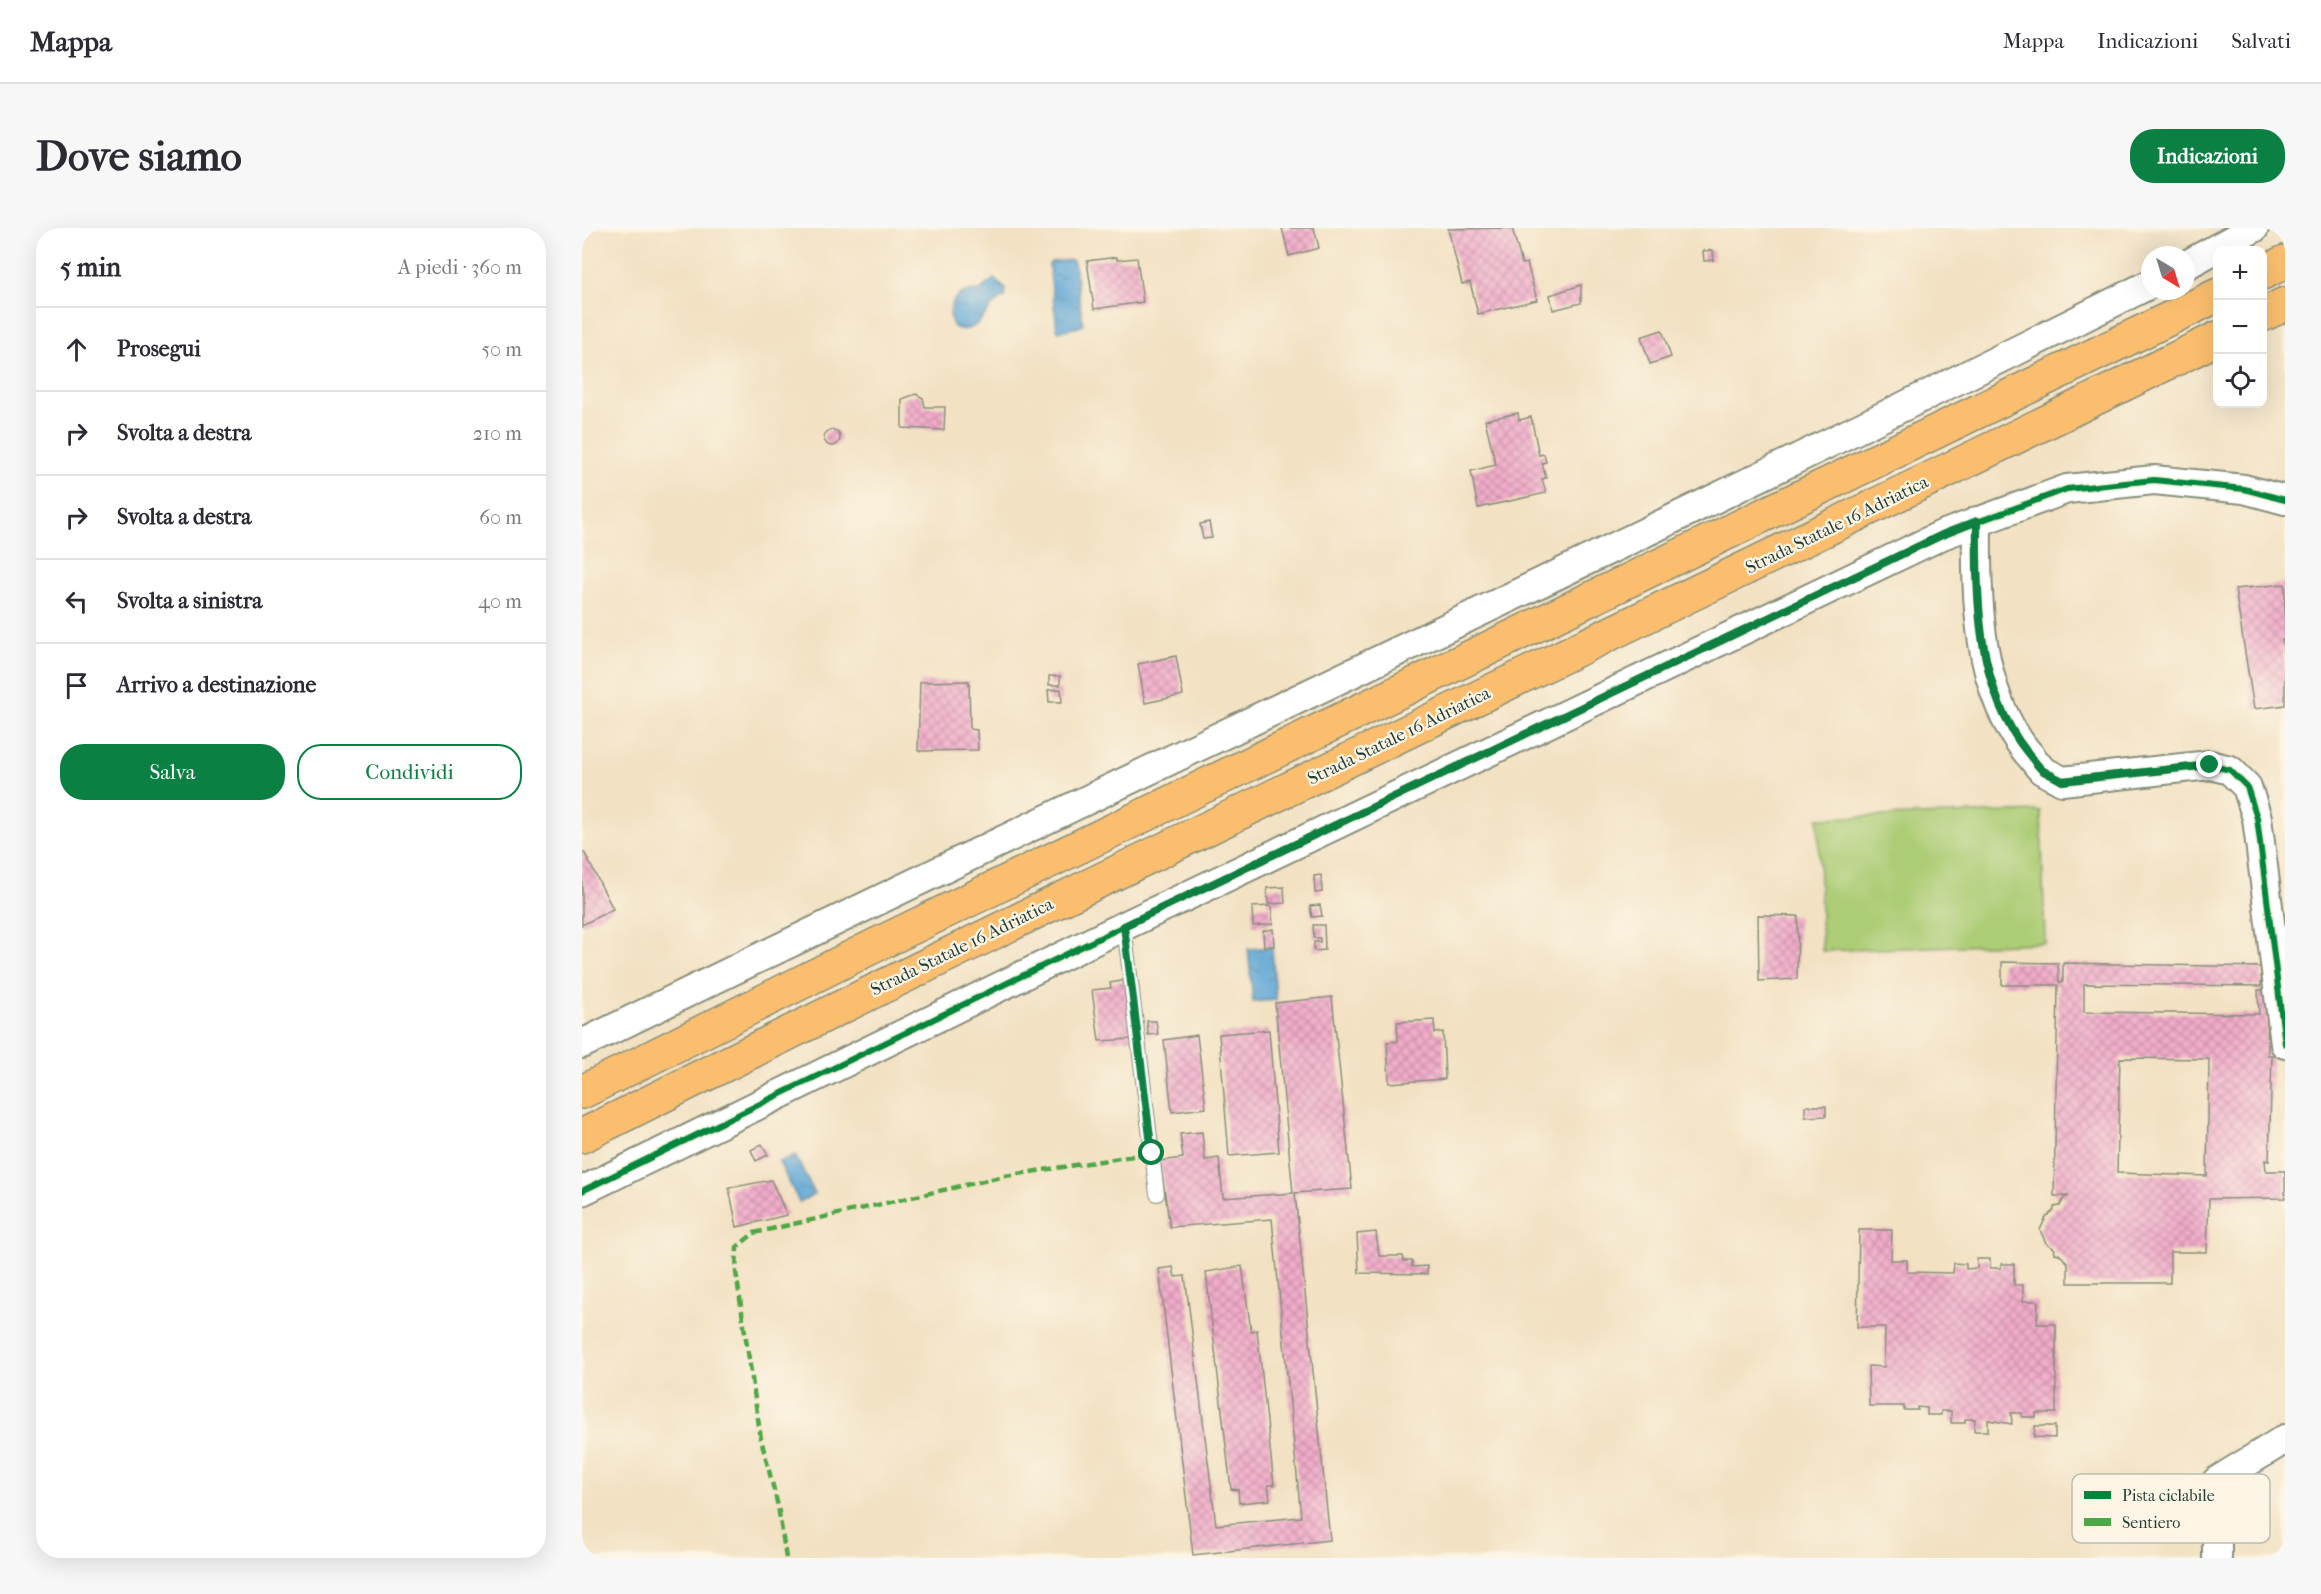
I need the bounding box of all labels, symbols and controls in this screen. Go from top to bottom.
text: Mappa [30,25,112,58]
text: Mappa [2003,29,2064,53]
text: Indicazioni [2097,29,2198,53]
text: Salvati [2231,29,2291,53]
button: Indicazioni [2130,129,2285,183]
text: Dove siamo [36,132,242,181]
north arrow [2141,246,2195,300]
map controls [2213,246,2267,408]
button: + [2213,246,2267,300]
text: 5 min [60,252,121,283]
text: A piedi · 360 m [398,256,522,279]
button: − [2213,300,2267,354]
icon: ahead [60,333,93,366]
text: Prosegui [117,336,201,362]
text: 50 m [481,338,522,361]
button: locate [2213,354,2267,408]
icon: right [60,417,93,450]
text: Svolta a destra [117,420,251,446]
text: 210 m [473,422,522,445]
street label: Strada Statale 16 Adriatica [1742,471,1932,578]
icon: right [60,501,93,534]
text: Svolta a destra [117,504,251,530]
text: 60 m [479,506,522,529]
icon: left [60,585,93,618]
text: Svolta a sinistra [117,588,262,614]
text: 40 m [478,590,522,613]
icon: arrive [60,669,93,702]
text: Arrivo a destinazione [117,672,316,698]
street label: Strada Statale 16 Adriatica [1304,682,1494,789]
button: Salva [60,744,285,800]
button: Condividi [297,744,522,800]
route end [2196,751,2222,777]
street label: Strada Statale 16 Adriatica [867,893,1057,1000]
route start [1138,1139,1164,1165]
legend [2072,1474,2270,1543]
text: Pista ciclabile [2122,1486,2215,1505]
text: Sentiero [2122,1513,2180,1532]

